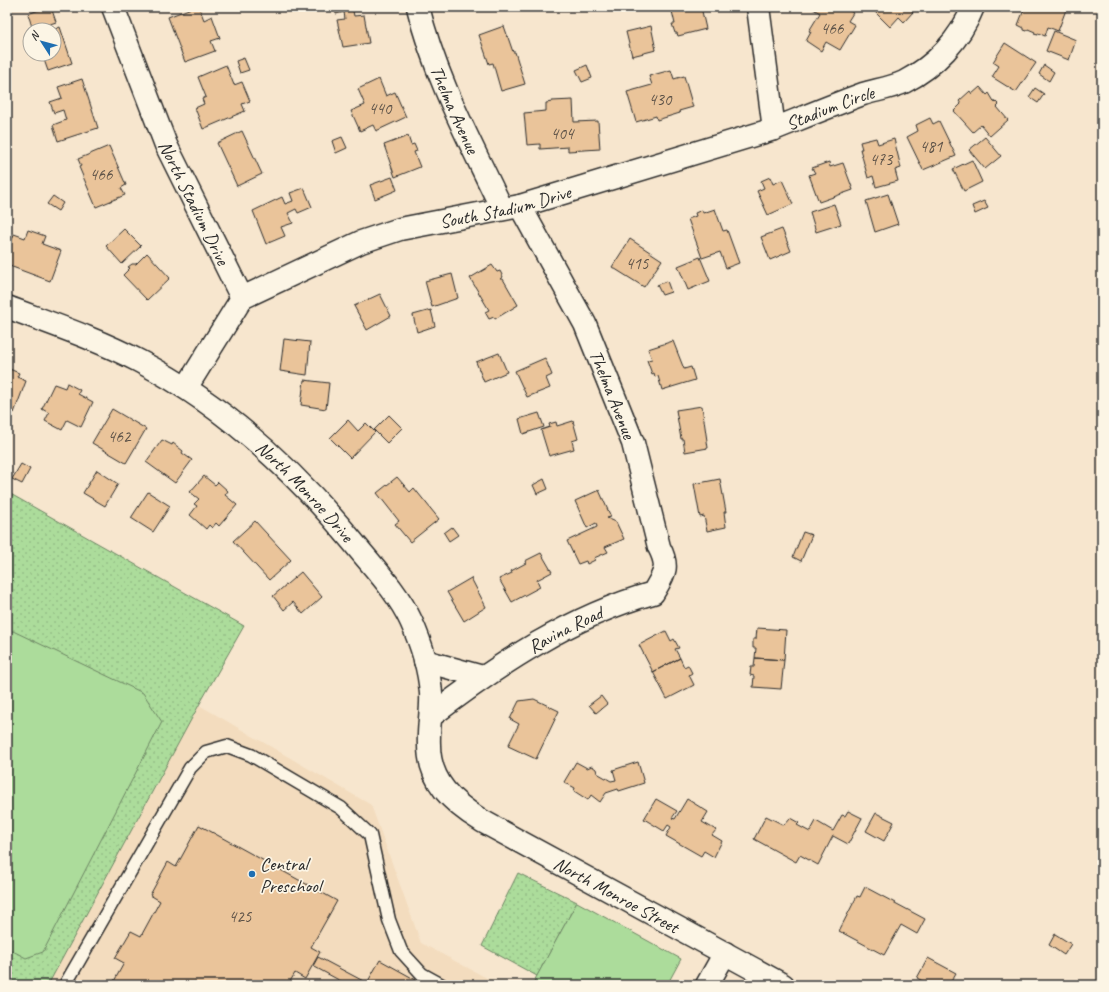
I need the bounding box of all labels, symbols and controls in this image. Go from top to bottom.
house number: 466 [821,18,845,39]
north arrow [22,22,62,62]
text: N [26,27,43,43]
street label: Thelma Avenue [424,62,485,159]
street label: Stadium Circle [782,80,878,136]
house number: 430 [649,89,673,110]
house number: 440 [369,98,393,119]
house number: 404 [551,123,576,144]
house number: 481 [920,136,944,157]
street label: North Stadium Drive [153,137,235,271]
house number: 473 [870,149,894,170]
house number: 466 [90,164,114,185]
street label: South Stadium Drive [438,180,575,234]
house number: 415 [626,253,650,274]
street label: Thelma Avenue [583,346,641,444]
house number: 462 [108,426,132,447]
street label: North Monroe Drive [251,436,360,549]
street label: Ravina Road [524,600,609,659]
street label: North Monroe Street [549,851,684,940]
place label: Central Preschool [260,852,325,898]
marker: Central Preschool [247,869,257,879]
house number: 425 [229,906,253,927]

